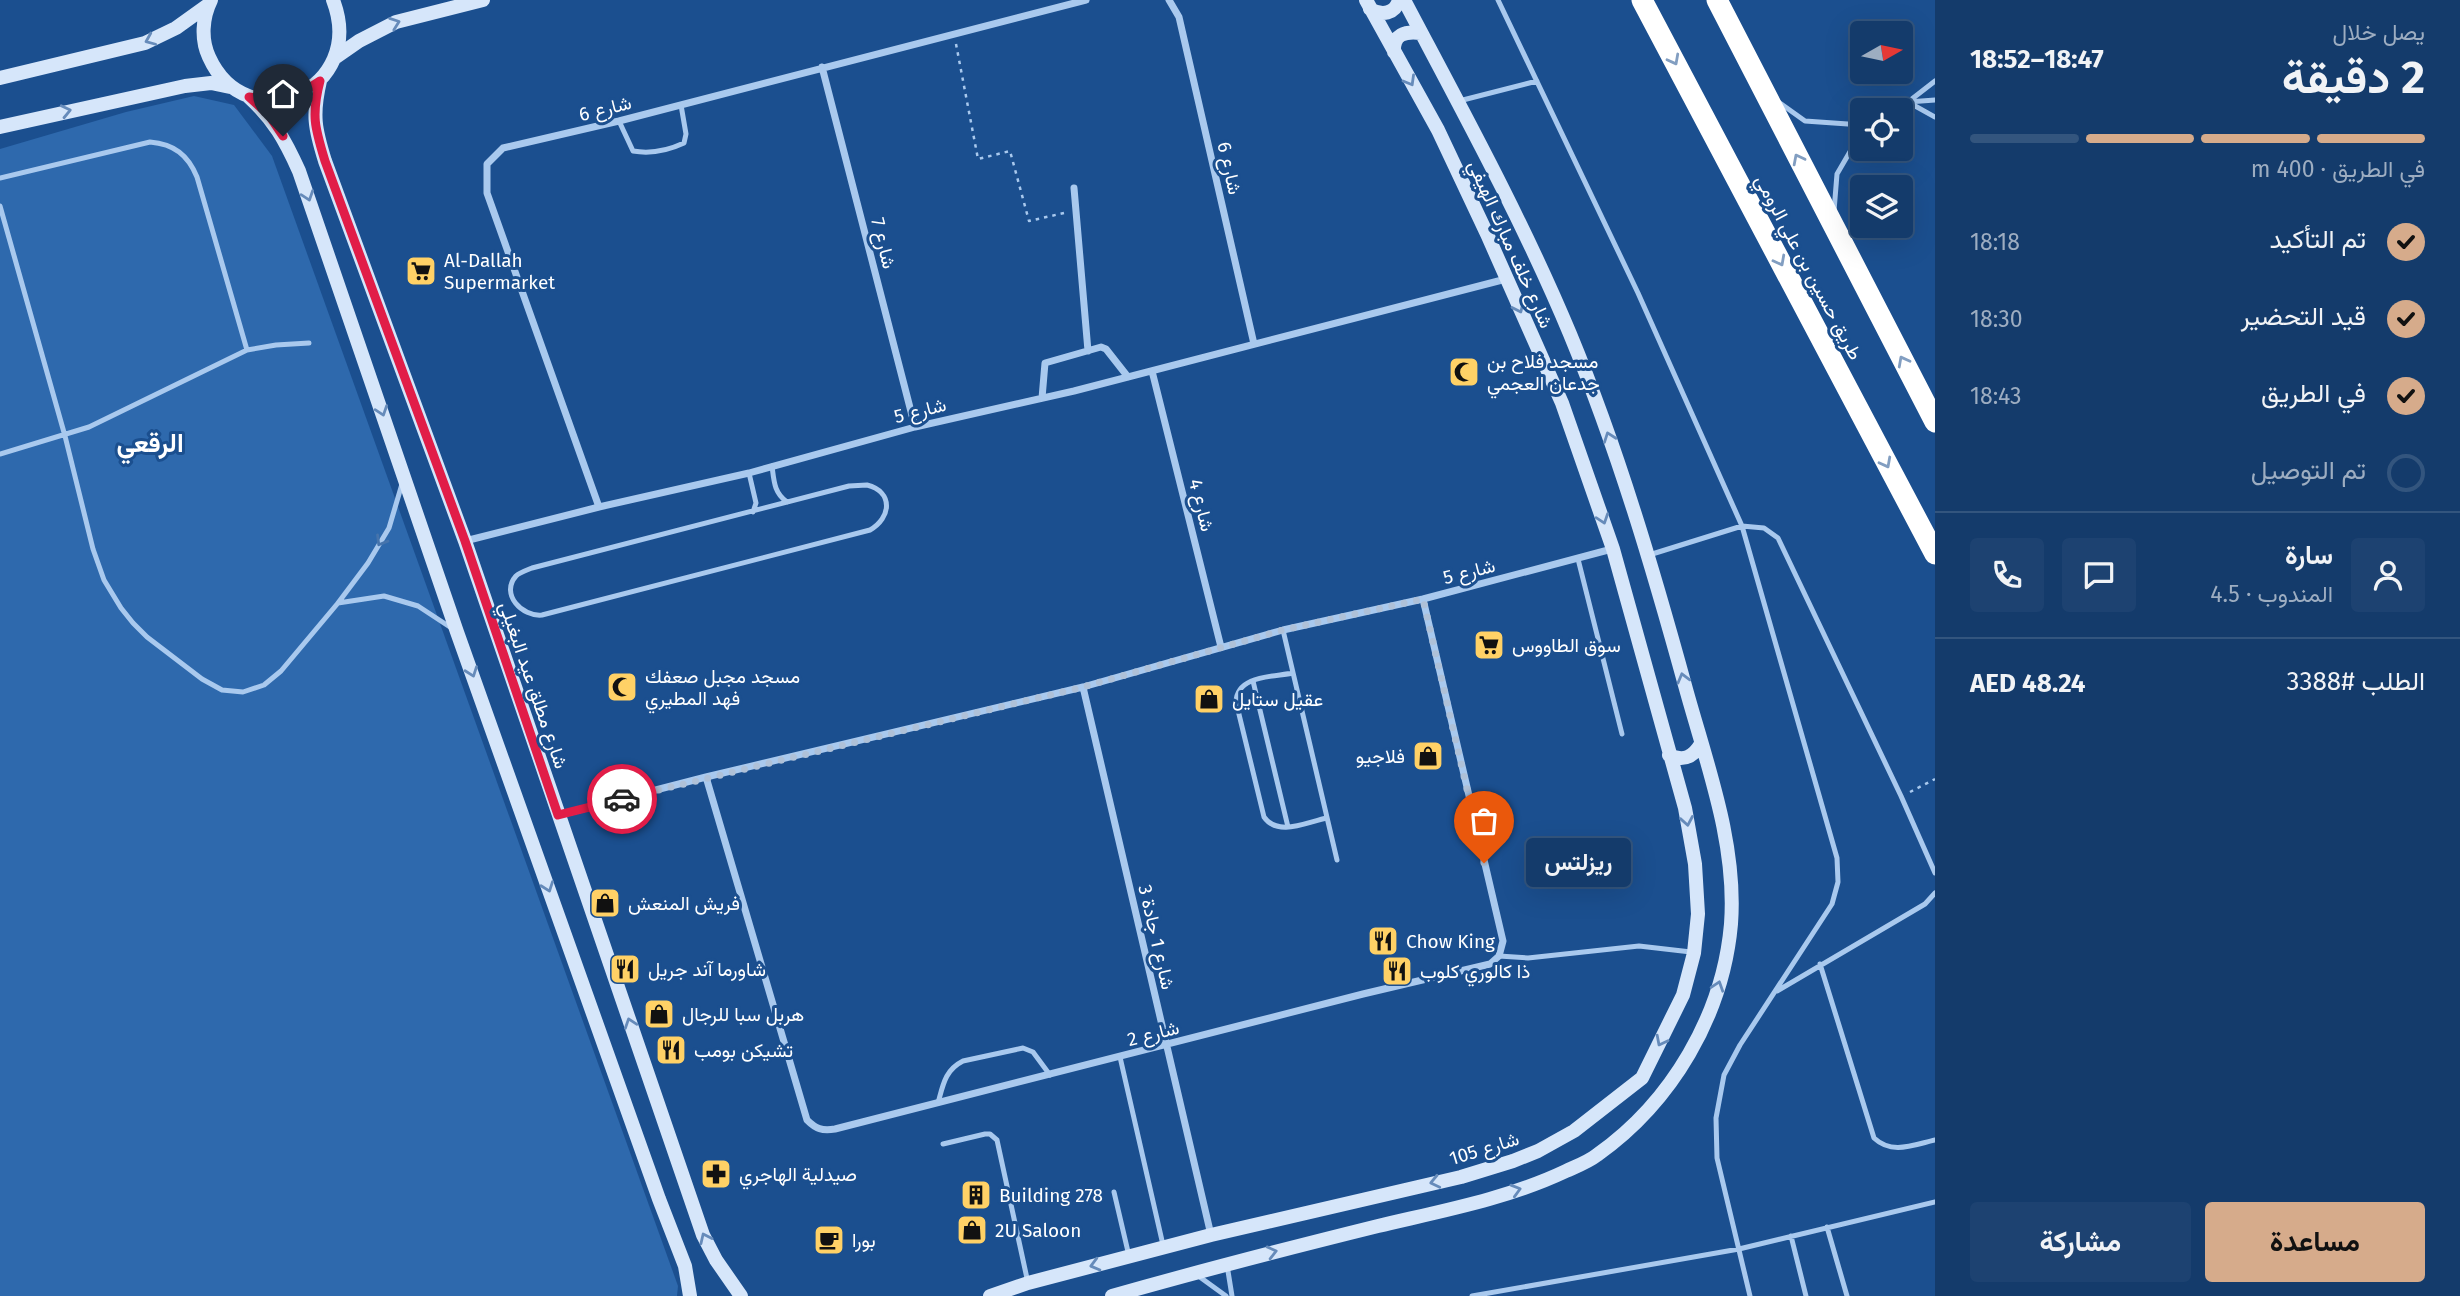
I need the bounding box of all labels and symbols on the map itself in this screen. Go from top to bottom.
one-way arrow [389,18,401,32]
north arrow [1850,21,1913,84]
one-way arrow [145,32,157,46]
one-way arrow [1665,53,1679,66]
pin [253,64,313,136]
one-way arrow [1402,74,1415,87]
street label: شارع 6 [576,91,634,127]
one-way arrow [60,105,72,120]
street label: شارع 6 [1211,140,1247,197]
one-way arrow [1793,154,1807,166]
street label: شارع خلف مبارك الهيفي [1459,157,1558,333]
street label: طريق حسين بن علي الرومي [1746,171,1867,366]
one-way arrow [300,189,314,201]
street label: شارع 7 [865,215,901,271]
place label: Al-Dallah Supermarket [444,249,555,294]
supermarket icon: Al-Dallah Supermarket [404,254,438,288]
one-way arrow [1772,254,1785,267]
one-way arrow [1511,301,1525,313]
place label: مسجد فلاح بن جدعان العجمي [1487,350,1600,399]
mosque icon: مسجد فلاح بن جدعان العجمي [1447,355,1481,389]
one-way arrow [1898,356,1911,368]
street label: شارع 5 [892,393,949,429]
one-way arrow [373,405,388,417]
district label: الرقعي [116,428,184,465]
one-way arrow [1603,431,1617,443]
one-way arrow [1878,455,1892,468]
street label: شارع 4 [1183,476,1219,534]
one-way arrow [1595,513,1609,525]
one-way arrow [376,534,389,547]
street label: شارع 5 [1441,554,1498,590]
street label: شارع مطلق عيد البغيلي [490,599,573,773]
supermarket icon: سوق الطاووس [1472,628,1506,662]
place label: سوق الطاووس [1512,634,1621,657]
place label: مسجد مجبل صعفك فهد المطيري [645,665,800,714]
one-way arrow [463,666,477,678]
mosque icon: مسجد مجبل صعفك فهد المطيري [605,670,639,704]
one-way arrow [1677,672,1691,684]
shop icon: عقيل ستايل [1192,682,1226,716]
place label: عقيل ستايل [1232,688,1323,711]
shop icon: فلاجيو [1411,739,1445,773]
place label: فلاجيو [1356,745,1405,768]
courier [587,764,657,834]
pin [1454,791,1514,863]
one-way arrow [1679,815,1694,827]
callout: ريزلتس [1526,838,1631,888]
one-way arrow [540,880,554,892]
street label: شارع 1 جادة 3 [1132,883,1180,992]
shop icon: فريش المنعش [588,886,622,920]
place label: فريش المنعش [628,892,740,915]
restaurant icon: Chow King [1366,924,1400,958]
place label: Chow King [1406,930,1495,953]
restaurant icon: شاورما آند جريل [608,952,642,986]
restaurant icon: ذا كالوري كلوب [1380,954,1414,988]
place label: شاورما آند جريل [648,958,766,981]
place label: ذا كالوري كلوب [1420,960,1530,987]
one-way arrow [1710,980,1724,992]
shop icon: هربل سبا للرجال [642,997,676,1031]
place label: هربل سبا للرجال [682,1003,804,1026]
street label: شارع 2 [1125,1016,1182,1052]
one-way arrow [624,1018,638,1030]
restaurant icon: تشيكن بومب [654,1033,688,1067]
one-way arrow [1656,1034,1670,1046]
place label: تشيكن بومب [694,1039,793,1062]
street label: شارع 105 [1447,1127,1522,1171]
pharmacy icon: صيدلية الهاجري [699,1157,733,1191]
place label: صيدلية الهاجري [739,1163,857,1190]
one-way arrow [1430,1174,1442,1189]
building icon: Building 278 [959,1178,993,1212]
place label: Building 278 [999,1184,1103,1207]
one-way arrow [1510,1184,1522,1199]
shop icon: 2U Saloon [955,1213,989,1247]
place label: 2U Saloon [995,1219,1081,1242]
cafe icon: بورا [812,1223,846,1257]
place label: بورا [852,1229,876,1252]
one-way arrow [699,1233,713,1245]
one-way arrow [1266,1246,1278,1260]
one-way arrow [1090,1257,1102,1271]

